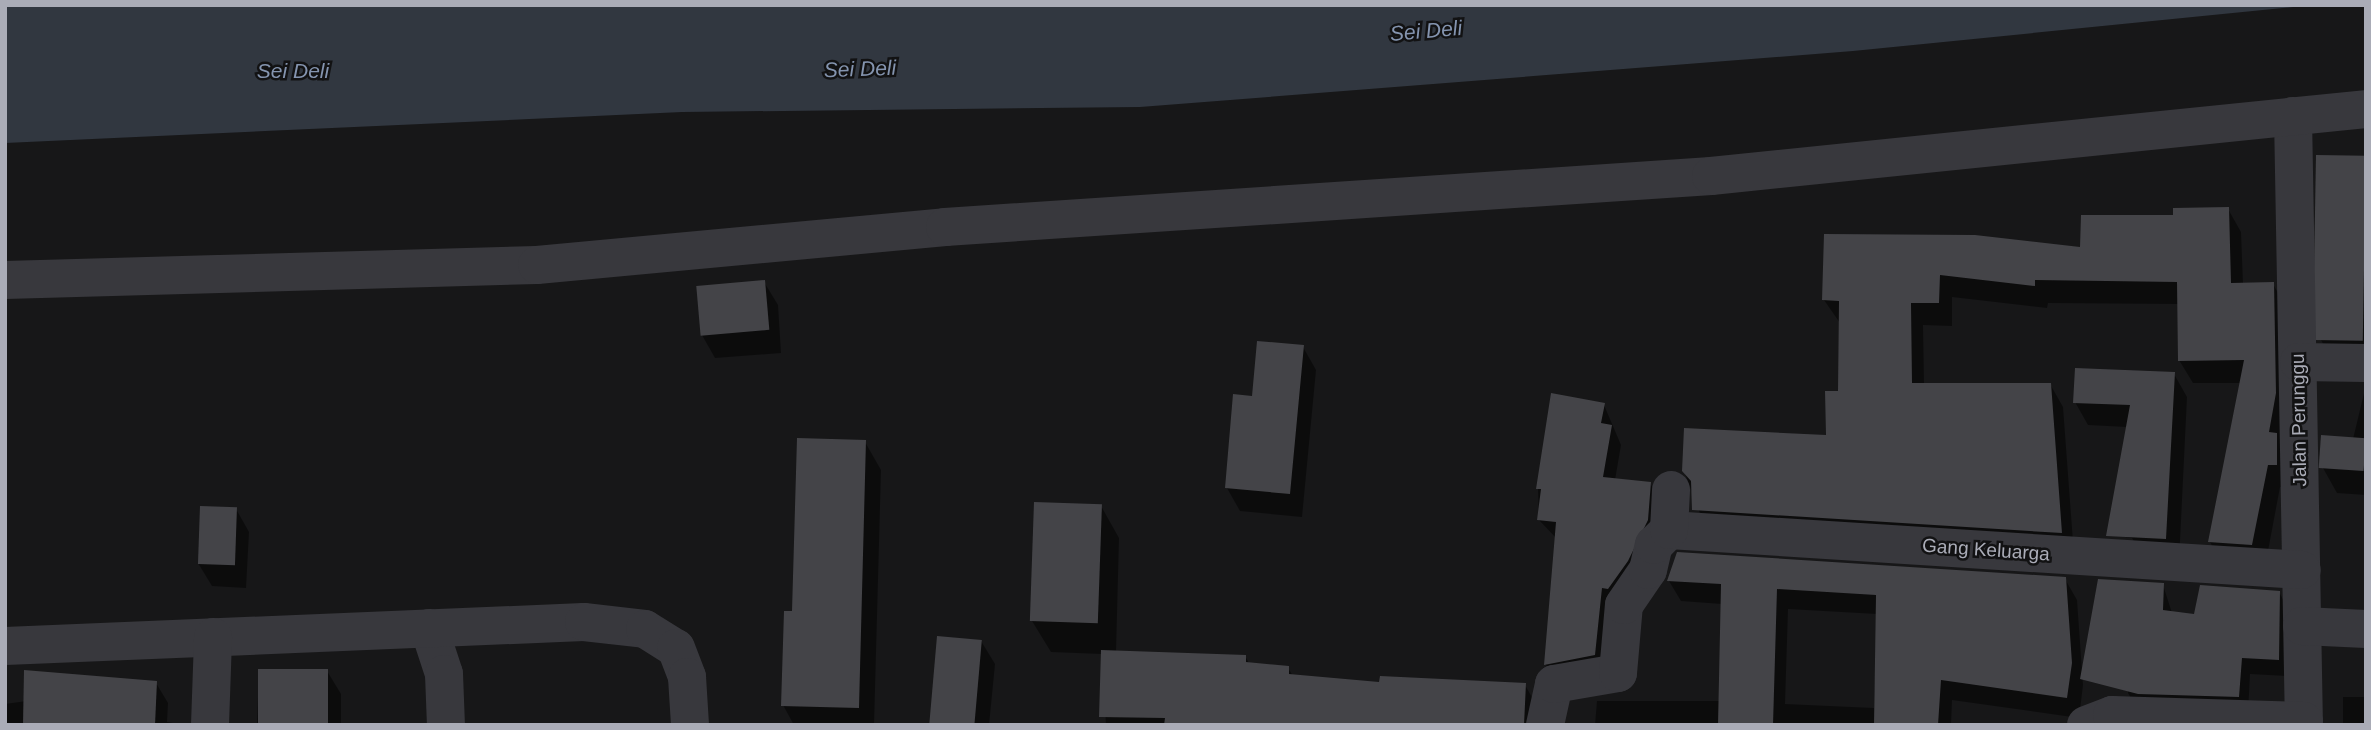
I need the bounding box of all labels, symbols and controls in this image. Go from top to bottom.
water label: Sei Deli [1389,15,1463,47]
water label: Sei Deli [823,55,897,83]
water label: Sei Deli [257,58,329,84]
street label: Jalan Perunggu [2286,353,2312,487]
street label: Gang Keluarga [1921,534,2051,566]

